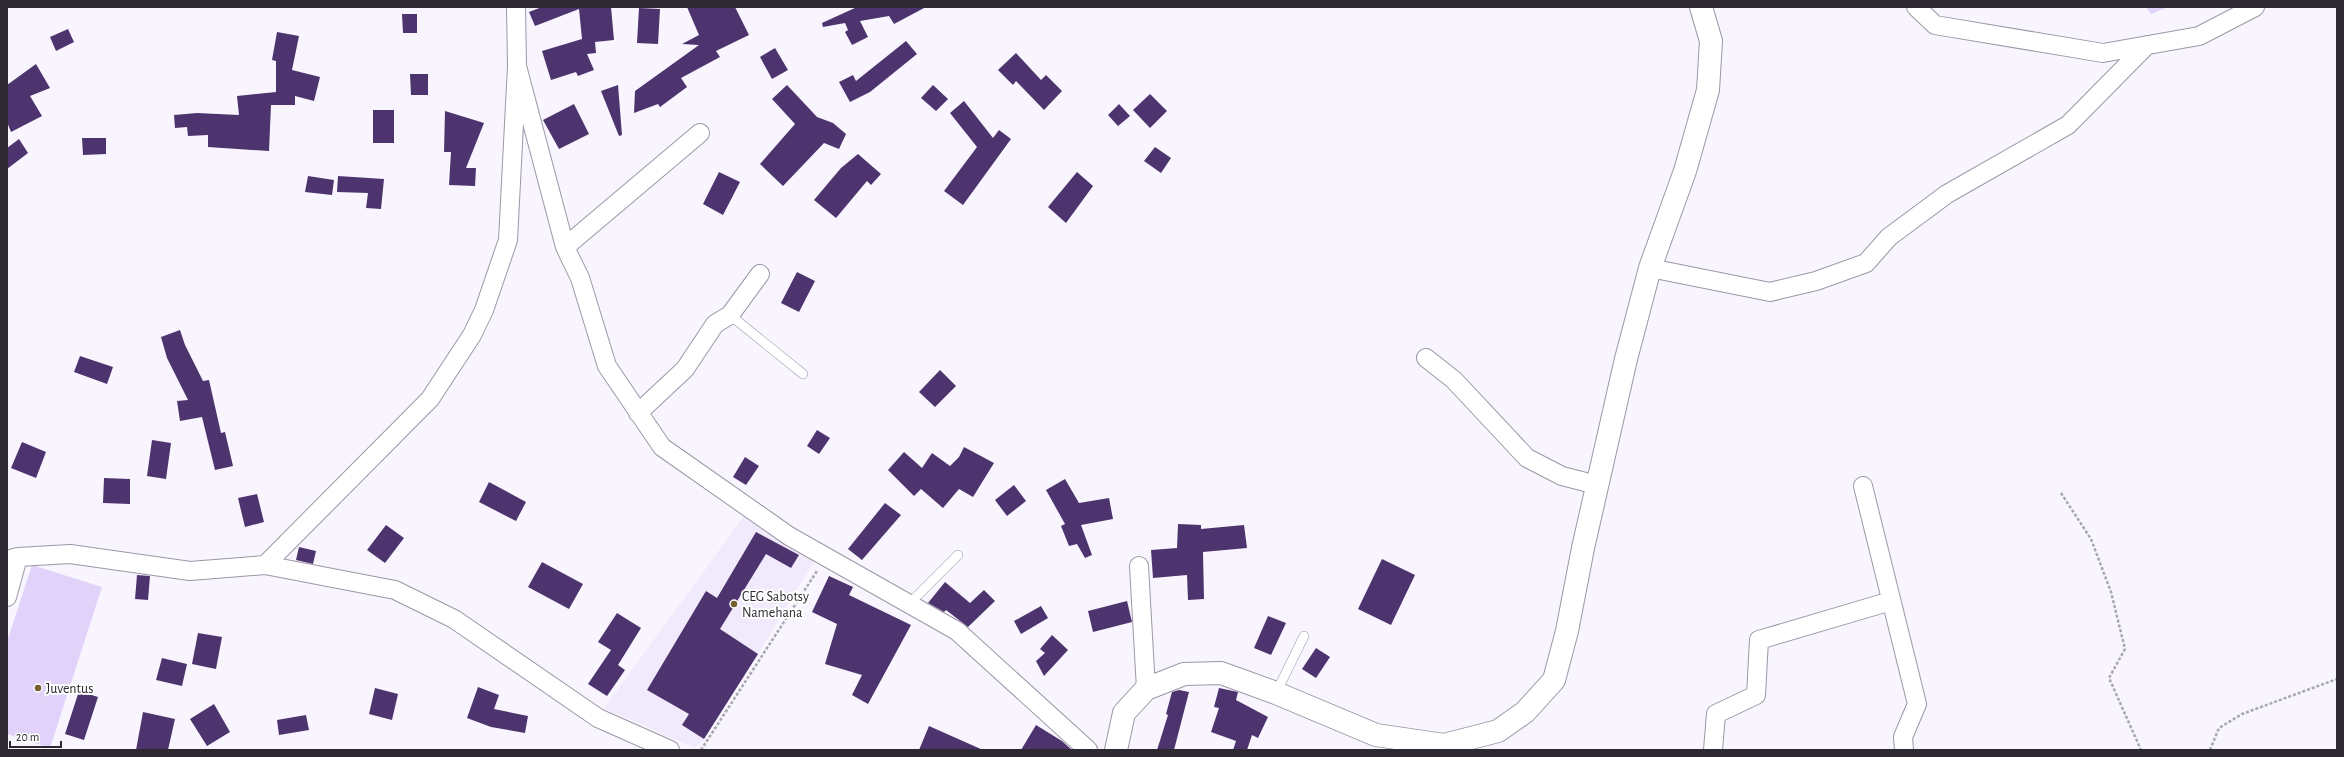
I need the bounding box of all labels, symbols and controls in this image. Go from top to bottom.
place label: CEG Sabotsy Namehana [742,590,809,620]
marker: CEG Sabotsy Namehana [729,599,739,609]
place label: Juventus [46,682,93,696]
marker: Juventus [33,683,43,693]
scale bar [10,723,61,749]
text: 20 m [16,731,39,743]

